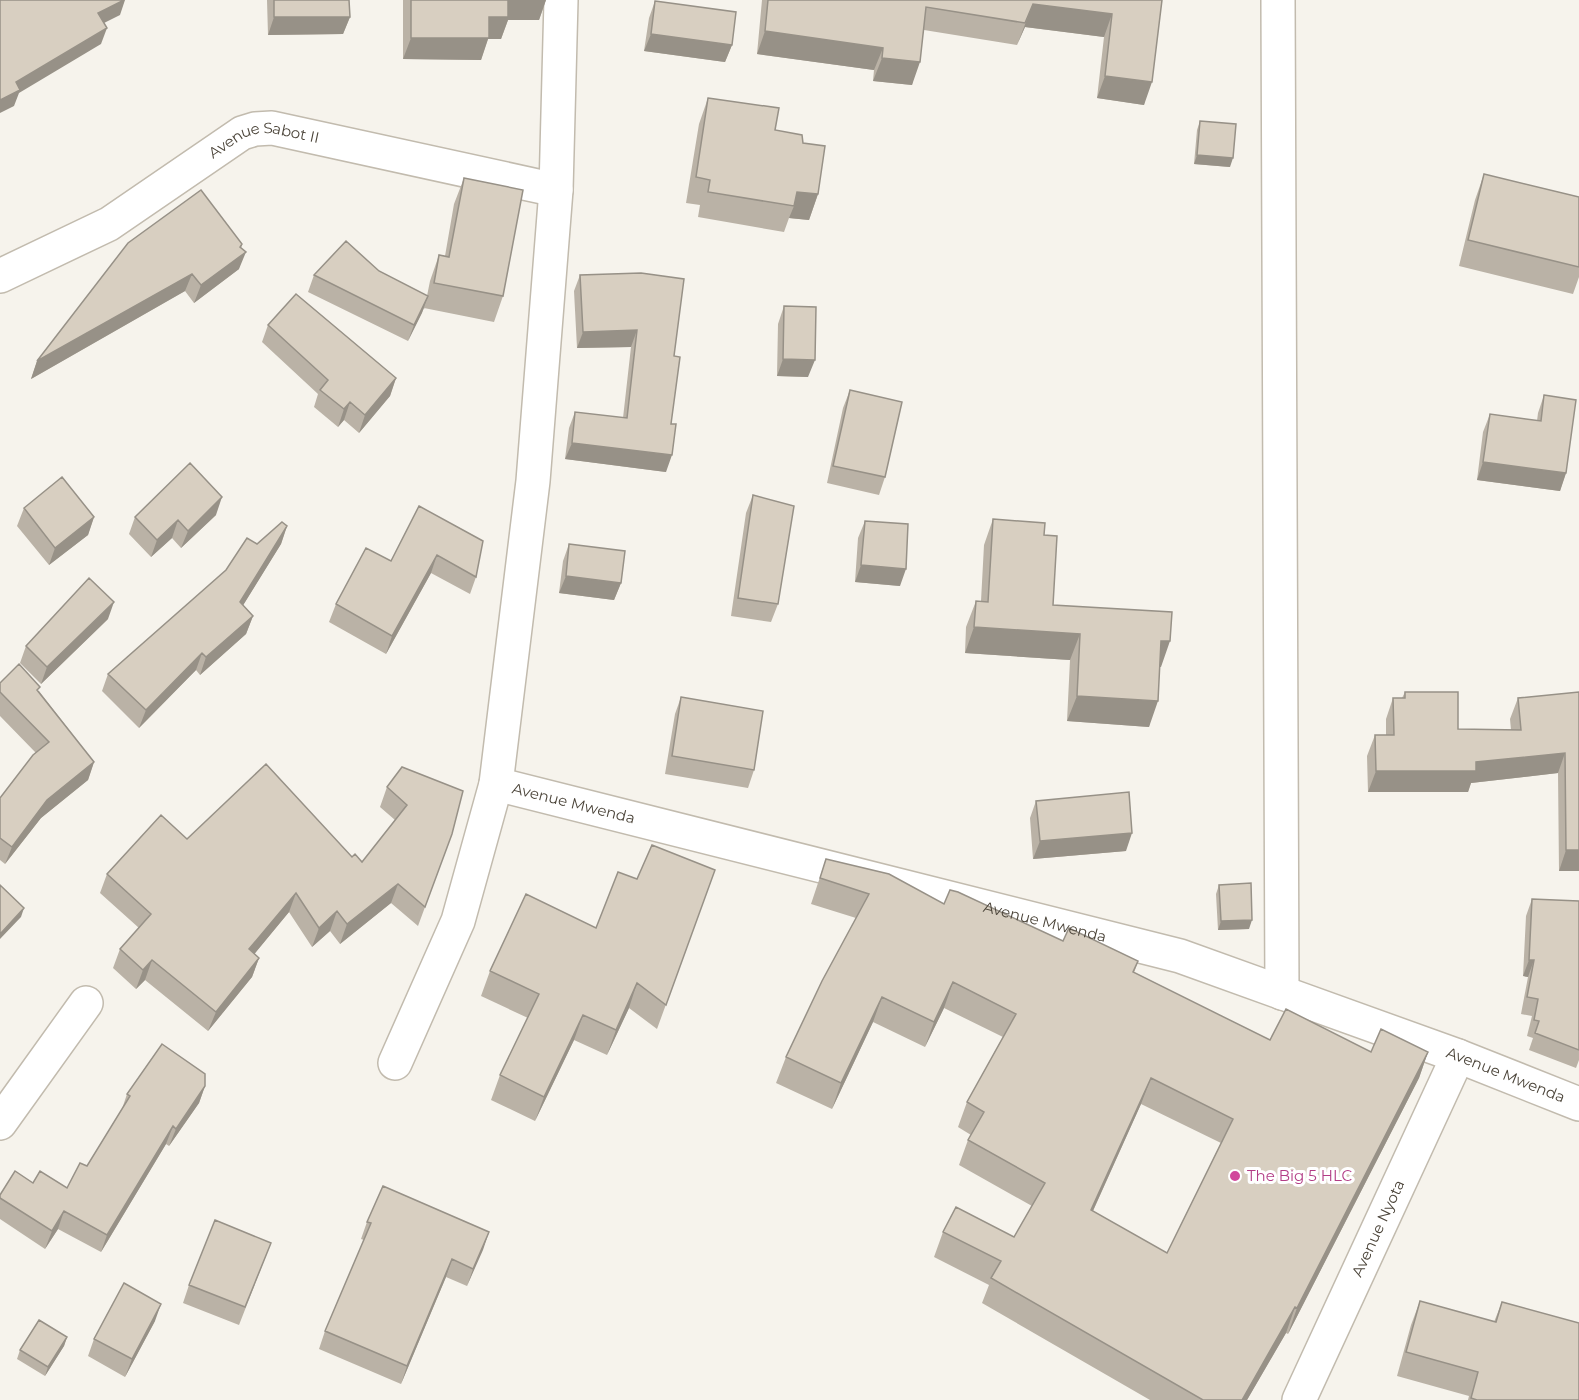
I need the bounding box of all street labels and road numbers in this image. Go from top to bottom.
street label: Avenue Sabot II [205,118,321,162]
street label: Avenue Mwenda [510,778,637,828]
street label: Avenue Mwenda [982,897,1109,946]
street label: Avenue Mwenda [1444,1043,1568,1107]
street label: Avenue Nyota [1347,1177,1408,1280]

